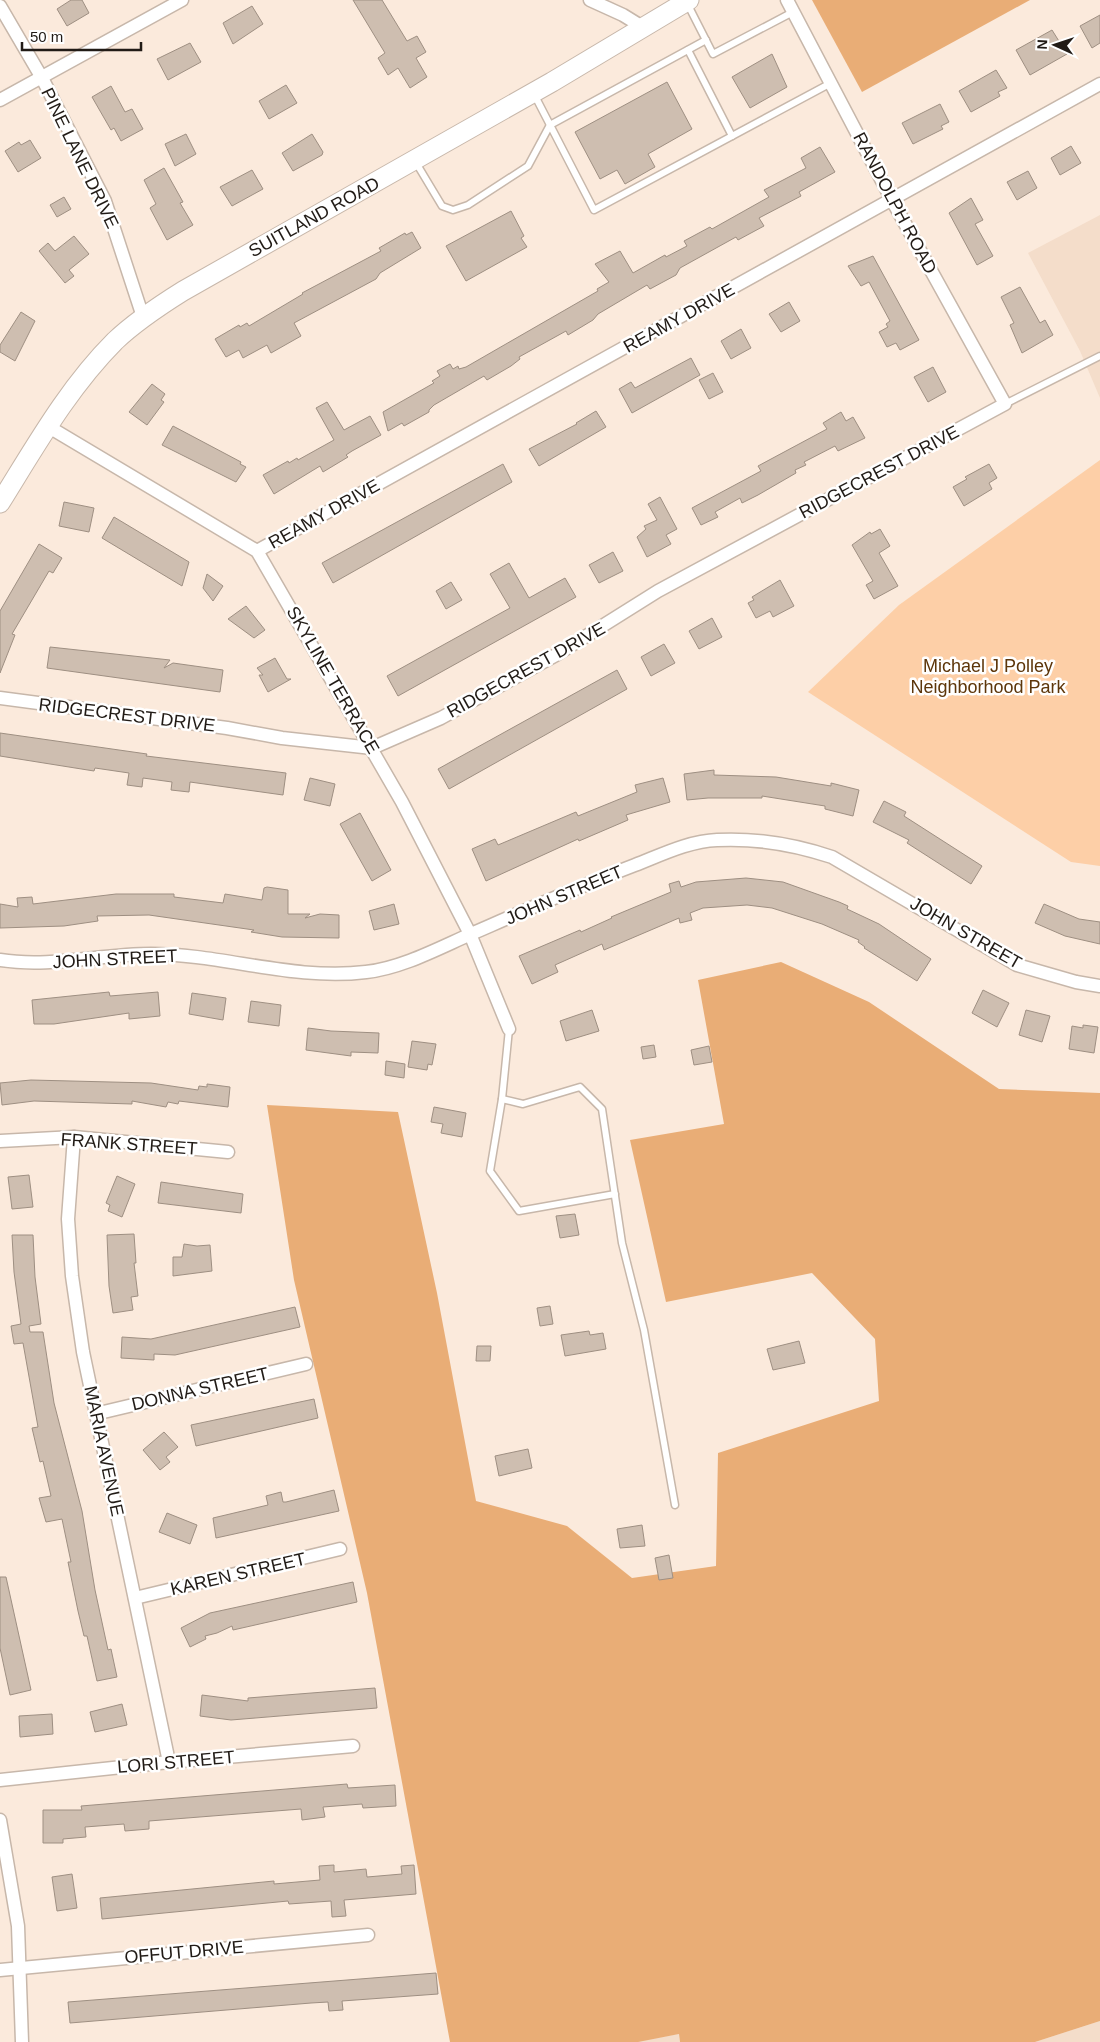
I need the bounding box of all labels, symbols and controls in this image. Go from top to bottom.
scale bar [22,20,141,52]
north arrow [1030,20,1080,70]
text: 50 m [30,28,63,45]
text: N [1034,39,1050,50]
street label: PINE LANE DRIVE [37,84,123,232]
street label: RANDOLPH ROAD [849,129,941,277]
street label: SUITLAND ROAD [245,173,383,261]
street label: REAMY DRIVE [620,279,738,357]
street label: RIDGECREST DRIVE [796,421,962,523]
street label: REAMY DRIVE [265,475,383,553]
street label: SKYLINE TERRACE [283,603,383,757]
street label: RIDGECREST DRIVE [443,618,609,722]
park label: Michael J Polley Neighborhood Park [910,656,1067,697]
street label: RIDGECREST DRIVE [38,694,216,736]
street label: JOHN STREET [503,861,625,929]
street label: JOHN STREET [907,893,1025,973]
street label: JOHN STREET [52,946,178,972]
street label: FRANK STREET [60,1129,198,1159]
street label: DONNA STREET [130,1364,270,1414]
street label: MARIA AVENUE [80,1384,128,1518]
street label: KAREN STREET [169,1549,307,1599]
street label: LORI STREET [116,1747,236,1777]
street label: OFFUT DRIVE [124,1937,244,1967]

